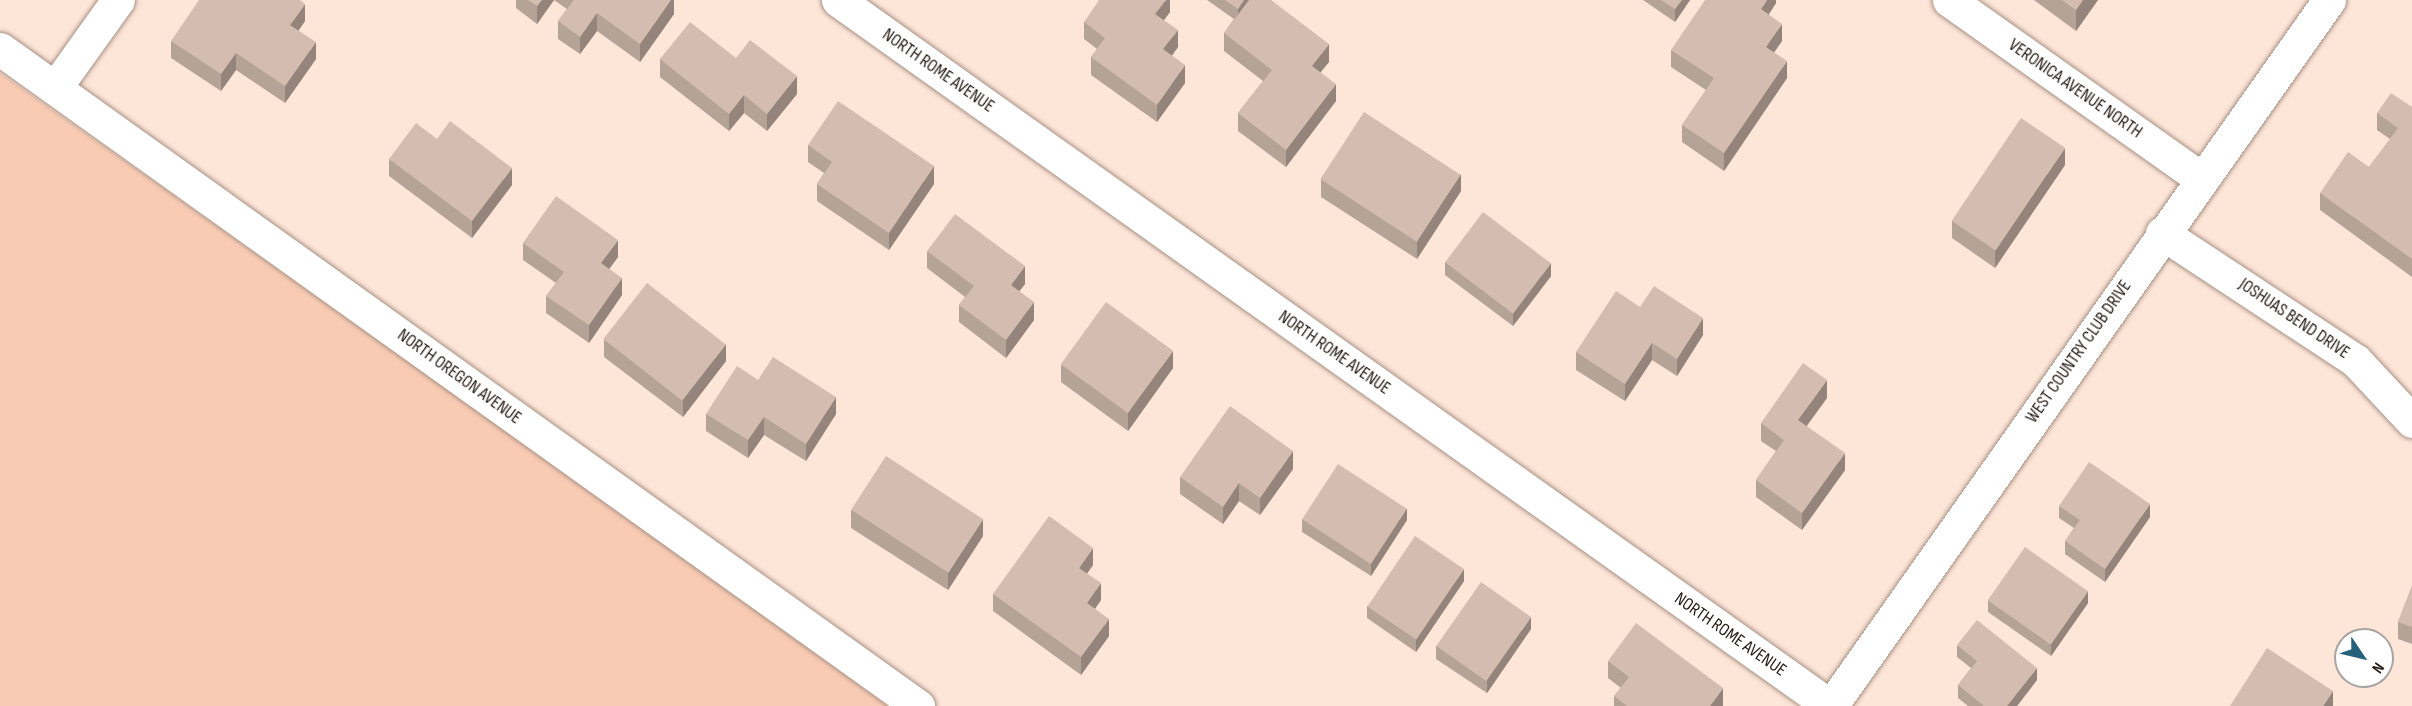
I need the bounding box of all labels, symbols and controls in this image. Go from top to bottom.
street label: NORTH ROME AVENUE [878,24,998,118]
street label: VERONICA AVENUE NORTH [2004,35,2146,143]
street label: JOSHUAS BEND DRIVE [2234,274,2354,364]
street label: WEST COUNTRY CLUB DRIVE [2022,276,2136,428]
street label: NORTH ROME AVENUE [1274,306,1394,400]
street label: NORTH OREGON AVENUE [393,325,525,429]
street label: NORTH ROME AVENUE [1670,588,1790,682]
north arrow [2334,628,2394,688]
text: N [2367,659,2388,676]

